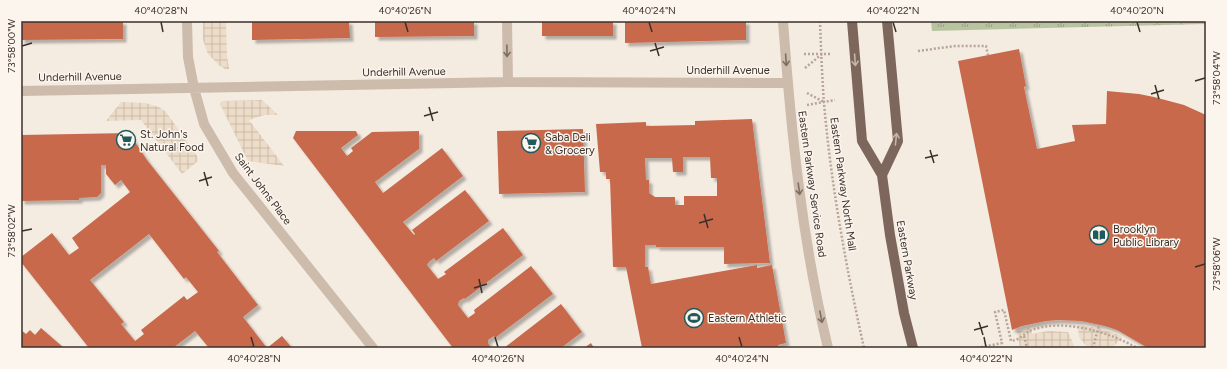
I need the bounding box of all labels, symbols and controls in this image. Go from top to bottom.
text: 40°40'28"N [134,4,188,17]
text: 40°40'26"N [378,4,432,17]
text: 40°40'24"N [622,4,676,17]
text: 40°40'22"N [866,4,920,17]
text: 40°40'20"N [1110,4,1164,17]
text: 73°58'00"W [5,19,18,73]
one-way arrow [503,44,511,57]
text: 73°58'04"W [1210,51,1223,105]
one-way arrow [782,53,789,66]
one-way arrow [851,53,858,66]
street label: Underhill Avenue [686,64,770,77]
street label: Underhill Avenue [362,65,446,79]
street label: Underhill Avenue [38,70,122,84]
street label: Eastern Parkway Service Road [795,110,829,258]
street label: Eastern Parkway North Mall [827,116,859,252]
place label: St. John's Natural Food [140,128,204,154]
supermarket icon: St. John's Natural Food [115,129,137,151]
place label: Saba Deli & Grocery [545,131,595,157]
supermarket icon: Saba Deli & Grocery [520,132,542,154]
one-way arrow [892,133,900,146]
street label: Saint Johns Place [232,151,294,227]
one-way arrow [795,182,803,195]
text: 73°58'02"W [5,204,18,258]
street label: Eastern Parkway [894,219,920,301]
place label: Brooklyn Public Library [1113,223,1179,249]
library icon: Brooklyn Public Library [1088,224,1110,246]
text: 73°58'06"W [1210,237,1223,291]
sports icon: Eastern Athletic [683,307,705,329]
one-way arrow [817,310,825,323]
place label: Eastern Athletic [708,312,787,325]
text: 40°40'28"N [227,352,281,365]
text: 40°40'26"N [471,352,525,365]
text: 40°40'24"N [715,352,769,365]
text: 40°40'22"N [959,352,1013,365]

